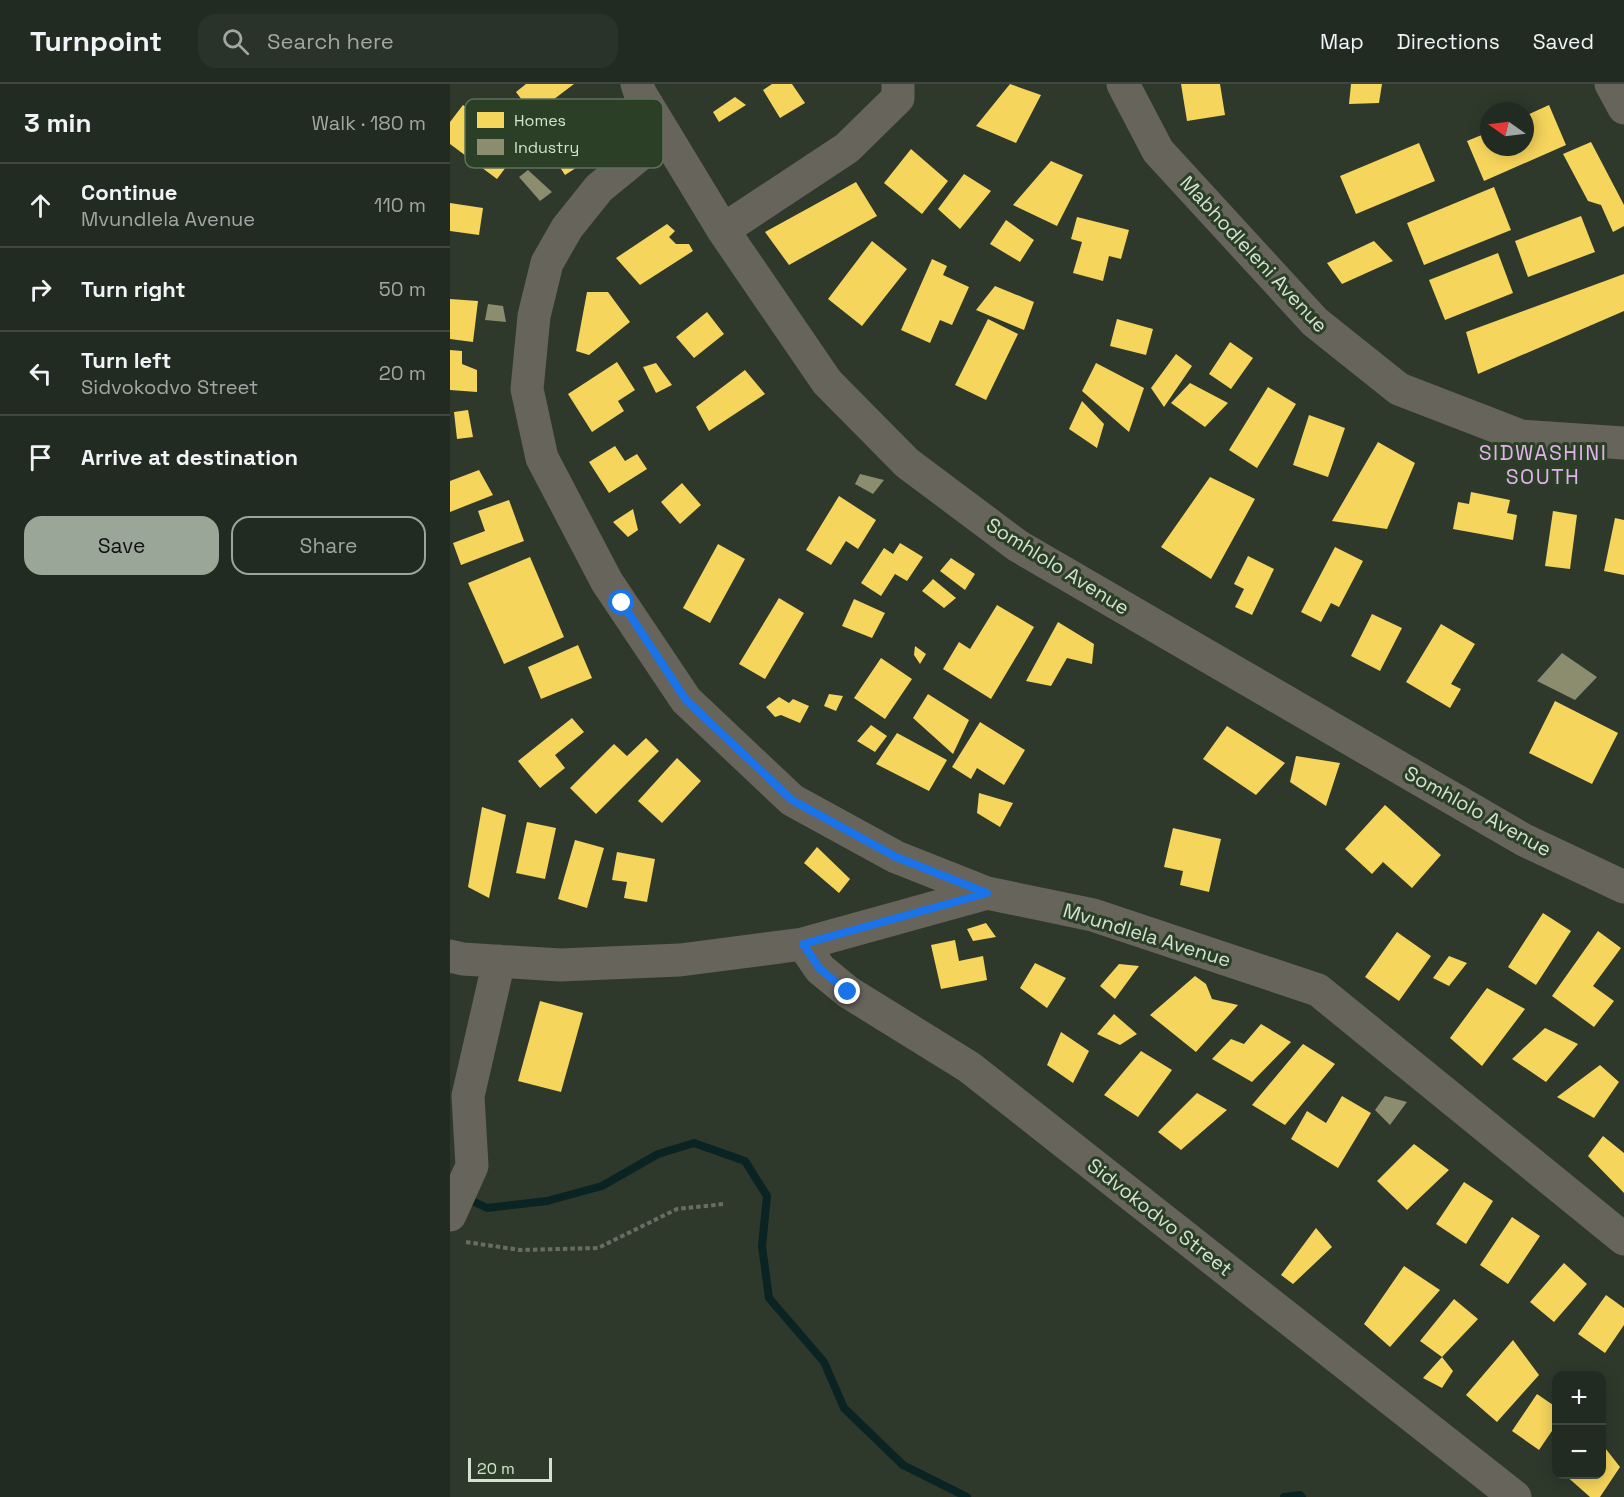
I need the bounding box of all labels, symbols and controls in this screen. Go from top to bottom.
search box [198,14,618,68]
text: Turnpoint [30,23,162,59]
icon: search [219,25,252,58]
text: Search here [267,27,394,55]
text: Map [1320,28,1364,55]
text: Directions [1397,28,1500,55]
text: Saved [1533,28,1594,55]
legend [465,99,663,168]
north arrow [1480,102,1534,156]
text: 3 min [24,106,92,140]
text: Walk · 180 m [312,110,426,136]
text: Homes [514,110,566,131]
text: Industry [514,137,579,158]
street label: Mabhodleleni Avenue [1174,170,1334,338]
text: Continue [81,178,177,206]
icon: ahead [24,189,57,222]
text: 110 m [374,192,426,218]
text: Mvundlela Avenue [81,206,255,232]
icon: right [24,273,57,306]
text: Turn right [81,275,186,303]
text: 50 m [379,276,426,302]
text: Turn left [81,346,171,374]
icon: left [24,357,57,390]
text: 20 m [379,360,426,386]
text: Sidvokodvo Street [81,374,258,400]
district label: SIDWASHINI SOUTH [1479,439,1607,490]
icon: arrive [24,441,57,474]
text: Arrive at destination [81,443,298,471]
street label: Somhlolo Avenue [982,511,1134,621]
button: Save [24,516,219,575]
button: Share [231,516,426,575]
route start [608,589,634,615]
street label: Somhlolo Avenue [1400,760,1556,862]
street label: Mvundlela Avenue [1060,897,1234,973]
route end [834,978,860,1004]
street label: Sidvokodvo Street [1082,1152,1238,1282]
map controls [1552,1371,1606,1479]
button: + [1552,1371,1606,1425]
button: − [1552,1425,1606,1479]
scale bar [468,1455,552,1482]
text: 20 m [477,1458,515,1479]

